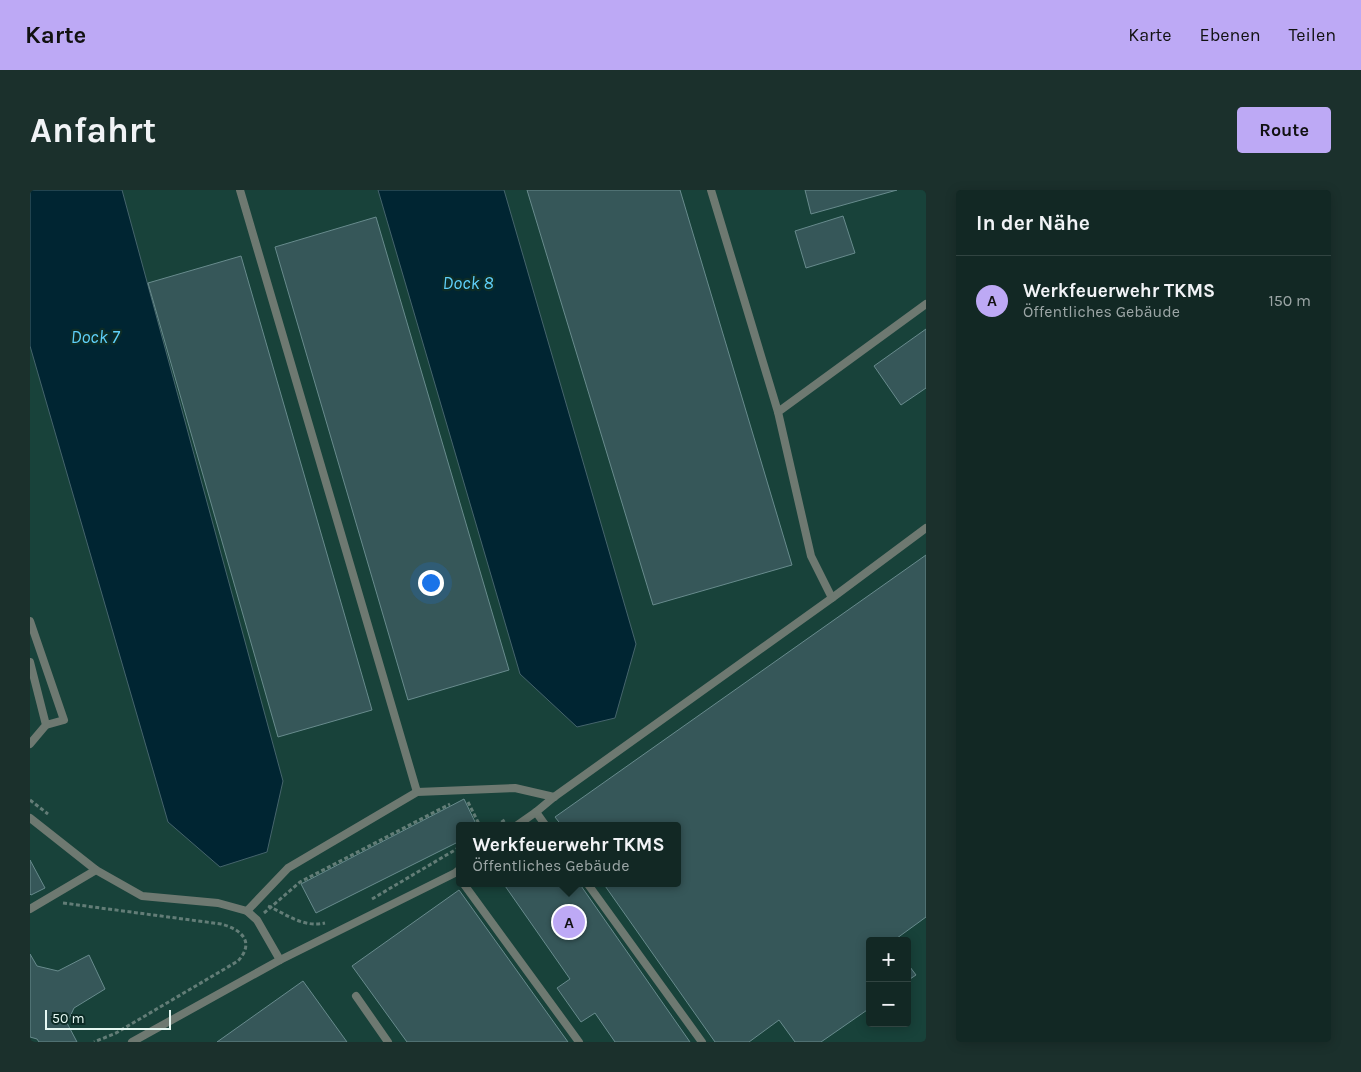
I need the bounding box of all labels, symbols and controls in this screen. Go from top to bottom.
text: Karte [25,21,86,49]
text: Karte [1128,24,1172,46]
text: Ebenen [1200,24,1261,46]
text: Teilen [1289,24,1336,46]
button: Route [1237,107,1331,153]
text: Anfahrt [30,110,156,151]
text: In der Nähe [976,211,1090,235]
water label: Dock 8 [443,272,493,294]
text: Werkfeuerwehr TKMS [1023,280,1215,302]
text: A [987,291,997,310]
text: 150 m [1268,291,1311,310]
text: Öffentliches Gebäude [1023,302,1180,321]
water label: Dock 7 [71,326,121,348]
your location [418,570,444,596]
popup [456,822,681,887]
text: Werkfeuerwehr TKMS [472,834,665,856]
text: Öffentliches Gebäude [472,856,629,875]
pin: A [553,903,585,941]
map controls [866,937,911,1027]
button: + [866,937,911,982]
button: − [866,982,911,1027]
scale bar [45,1007,171,1030]
text: 50 m [52,1010,85,1027]

